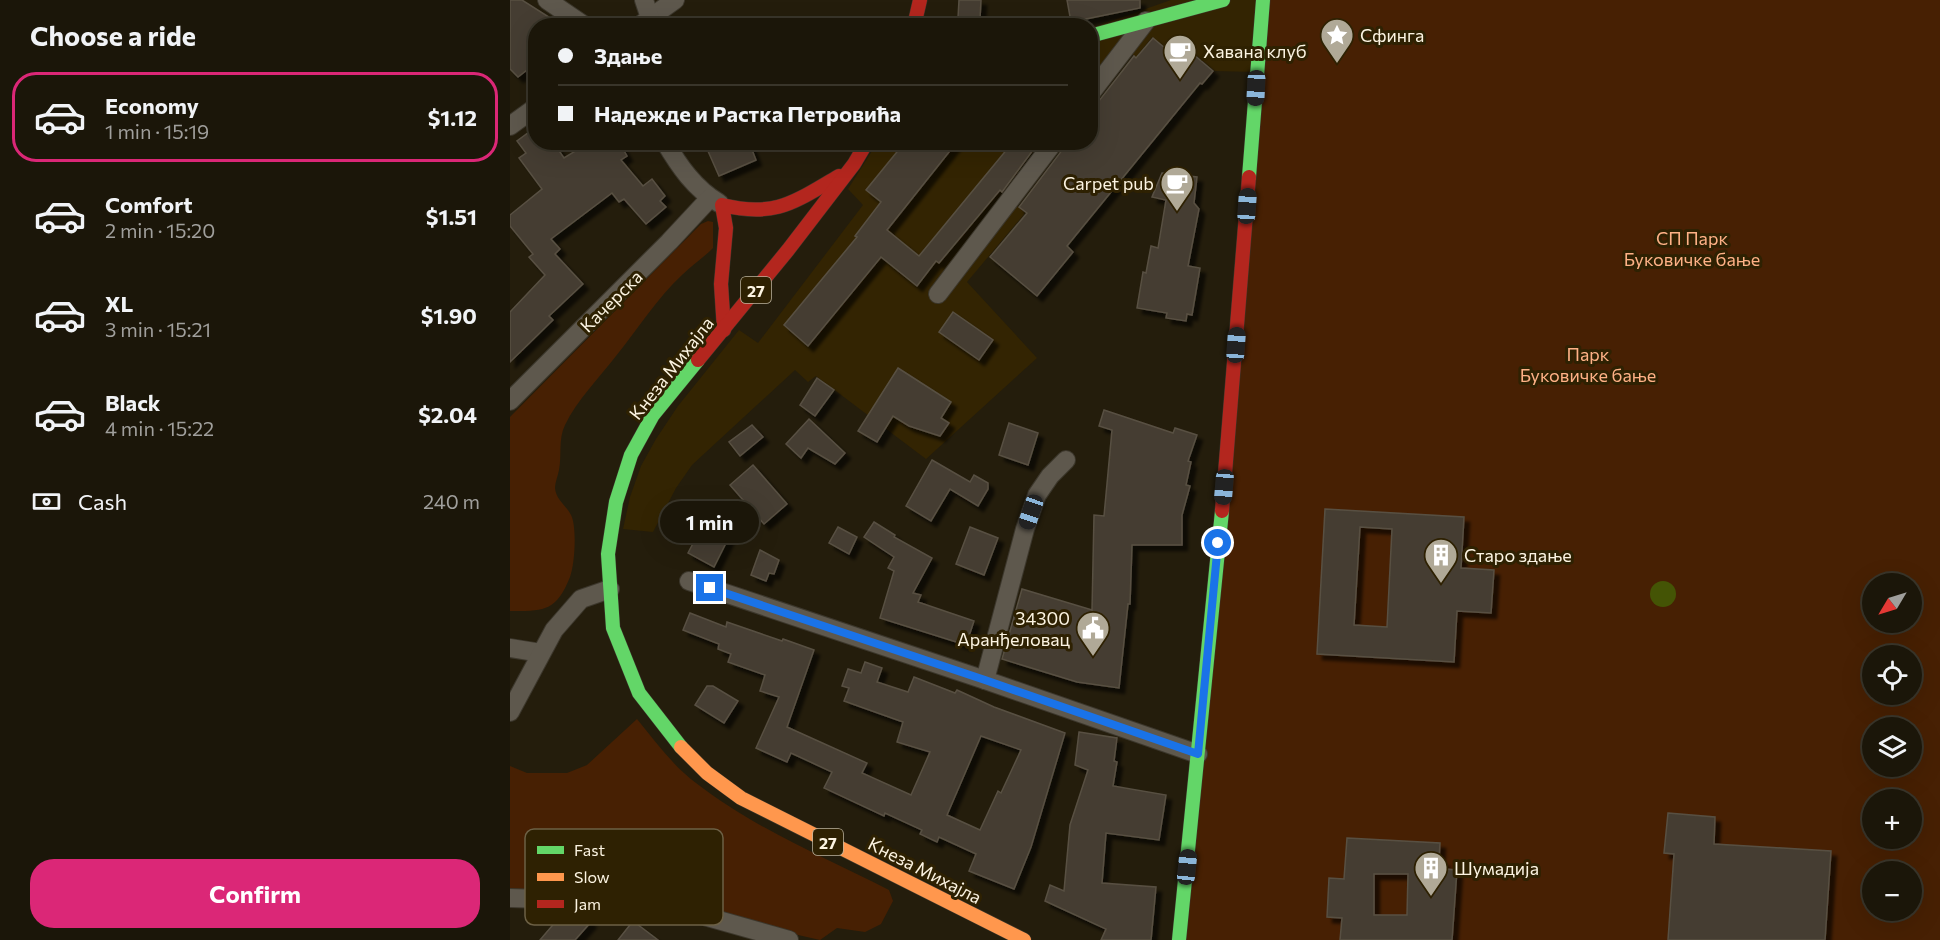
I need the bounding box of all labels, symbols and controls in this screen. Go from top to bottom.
place icon: Сфинга [1319,17,1355,64]
text: Choose a ride [30,19,196,52]
place label: Сфинга [1360,24,1424,46]
cafe icon: Хавана клуб [1162,33,1198,80]
place label: Хавана клуб [1203,40,1307,62]
text: Здање [594,42,662,69]
car [1246,70,1266,106]
icon: car [33,90,87,144]
text: Economy [105,92,199,119]
text: Надежде и Растка Петровића [594,100,901,127]
text: $1.12 [428,104,477,131]
text: 1 min · 15:19 [105,119,209,143]
cafe icon: Carpet pub [1159,165,1195,212]
place label: Carpet pub [1063,172,1154,194]
car [1237,187,1257,225]
icon: car [33,189,87,243]
text: Comfort [105,191,193,218]
text: $1.51 [426,203,477,230]
text: 2 min · 15:20 [105,218,215,242]
park label: СП Парк Буковичке бање [1624,227,1760,270]
street label: Качерска [575,265,647,337]
road number: 27 [741,277,771,303]
icon: car [33,288,87,342]
text: XL [105,290,133,317]
text: $1.90 [421,302,477,329]
street label: Кнеза Михајла [624,312,718,424]
text: 3 min · 15:21 [105,317,211,341]
car [1226,326,1246,364]
park label: Парк Буковичке бање [1520,343,1656,386]
icon: car [33,387,87,441]
text: Black [105,389,160,416]
text: $2.04 [418,401,477,428]
text: 4 min · 15:22 [105,416,214,440]
car [1213,468,1235,506]
icon: cash [30,485,63,518]
text: Cash [78,488,127,515]
text: 240 m [423,489,480,513]
car [1017,492,1045,532]
callout: 1 min [660,501,760,543]
text: 1 min [686,510,733,534]
route start [1204,529,1231,556]
building icon: Старо здање [1423,537,1459,584]
place label: Старо здање [1464,544,1572,566]
north arrow [1862,573,1922,633]
map controls [1862,573,1922,921]
route end [696,574,723,601]
place label: 34300 Аранђеловац [957,607,1071,650]
public building icon: 34300 Аранђеловац [1075,610,1111,657]
button: locate [1862,645,1922,705]
button: layers [1862,717,1922,777]
button: + [1862,789,1922,849]
legend [525,829,723,925]
road number: 27 [813,829,843,855]
street label: Кнеза Михајла [865,832,985,908]
text: Fast [574,840,605,859]
car [1176,848,1198,886]
building icon: Шумадија [1413,850,1449,897]
place label: Шумадија [1454,857,1539,879]
button: Confirm [30,859,480,928]
button: − [1862,861,1922,921]
text: Slow [574,867,610,886]
text: Jam [574,894,601,913]

